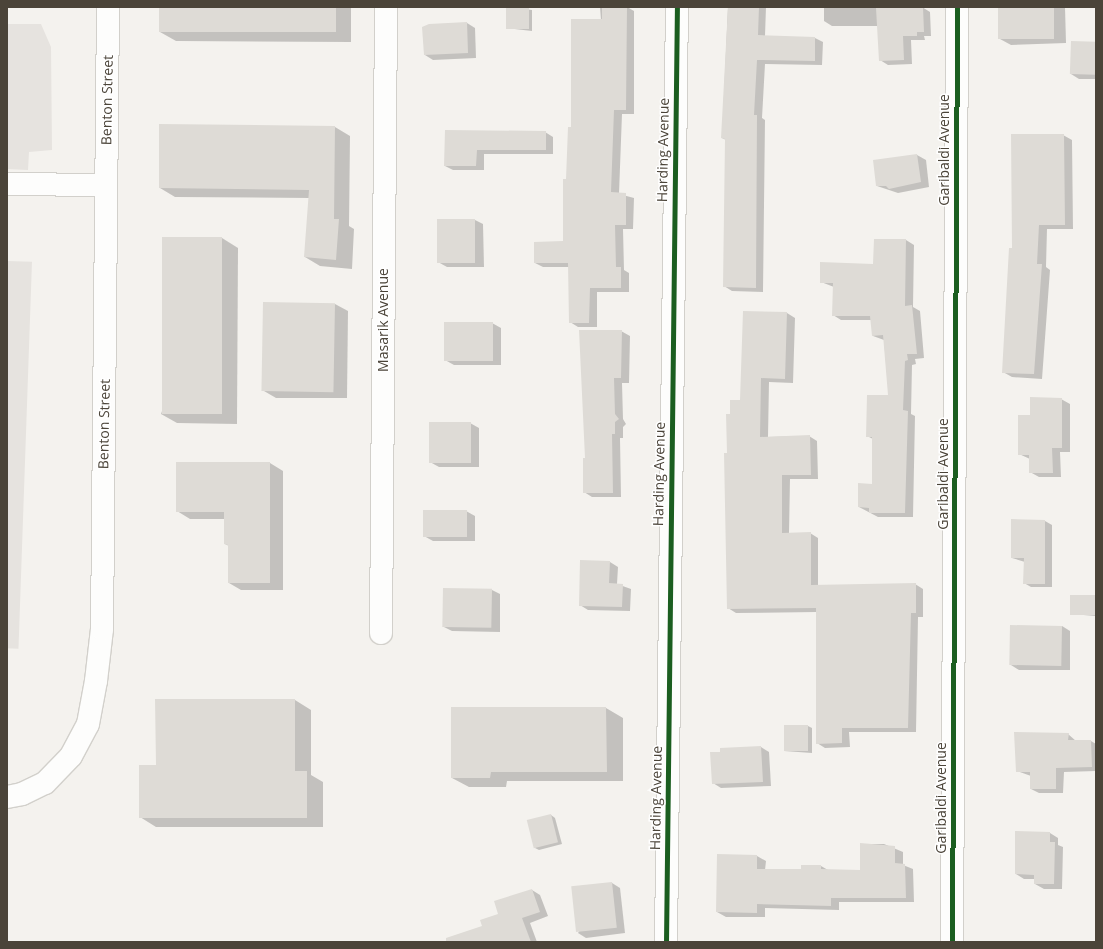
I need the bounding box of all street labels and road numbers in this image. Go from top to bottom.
street label: Benton Street [98,55,116,145]
street label: Garibaldi Avenue [936,94,952,206]
street label: Harding Avenue [654,98,672,202]
street label: Masarik Avenue [375,268,391,372]
street label: Benton Street [95,379,113,469]
street label: Garibaldi Avenue [935,418,951,530]
street label: Harding Avenue [650,422,668,526]
street label: Garibaldi Avenue [933,742,949,854]
street label: Harding Avenue [647,746,665,850]

